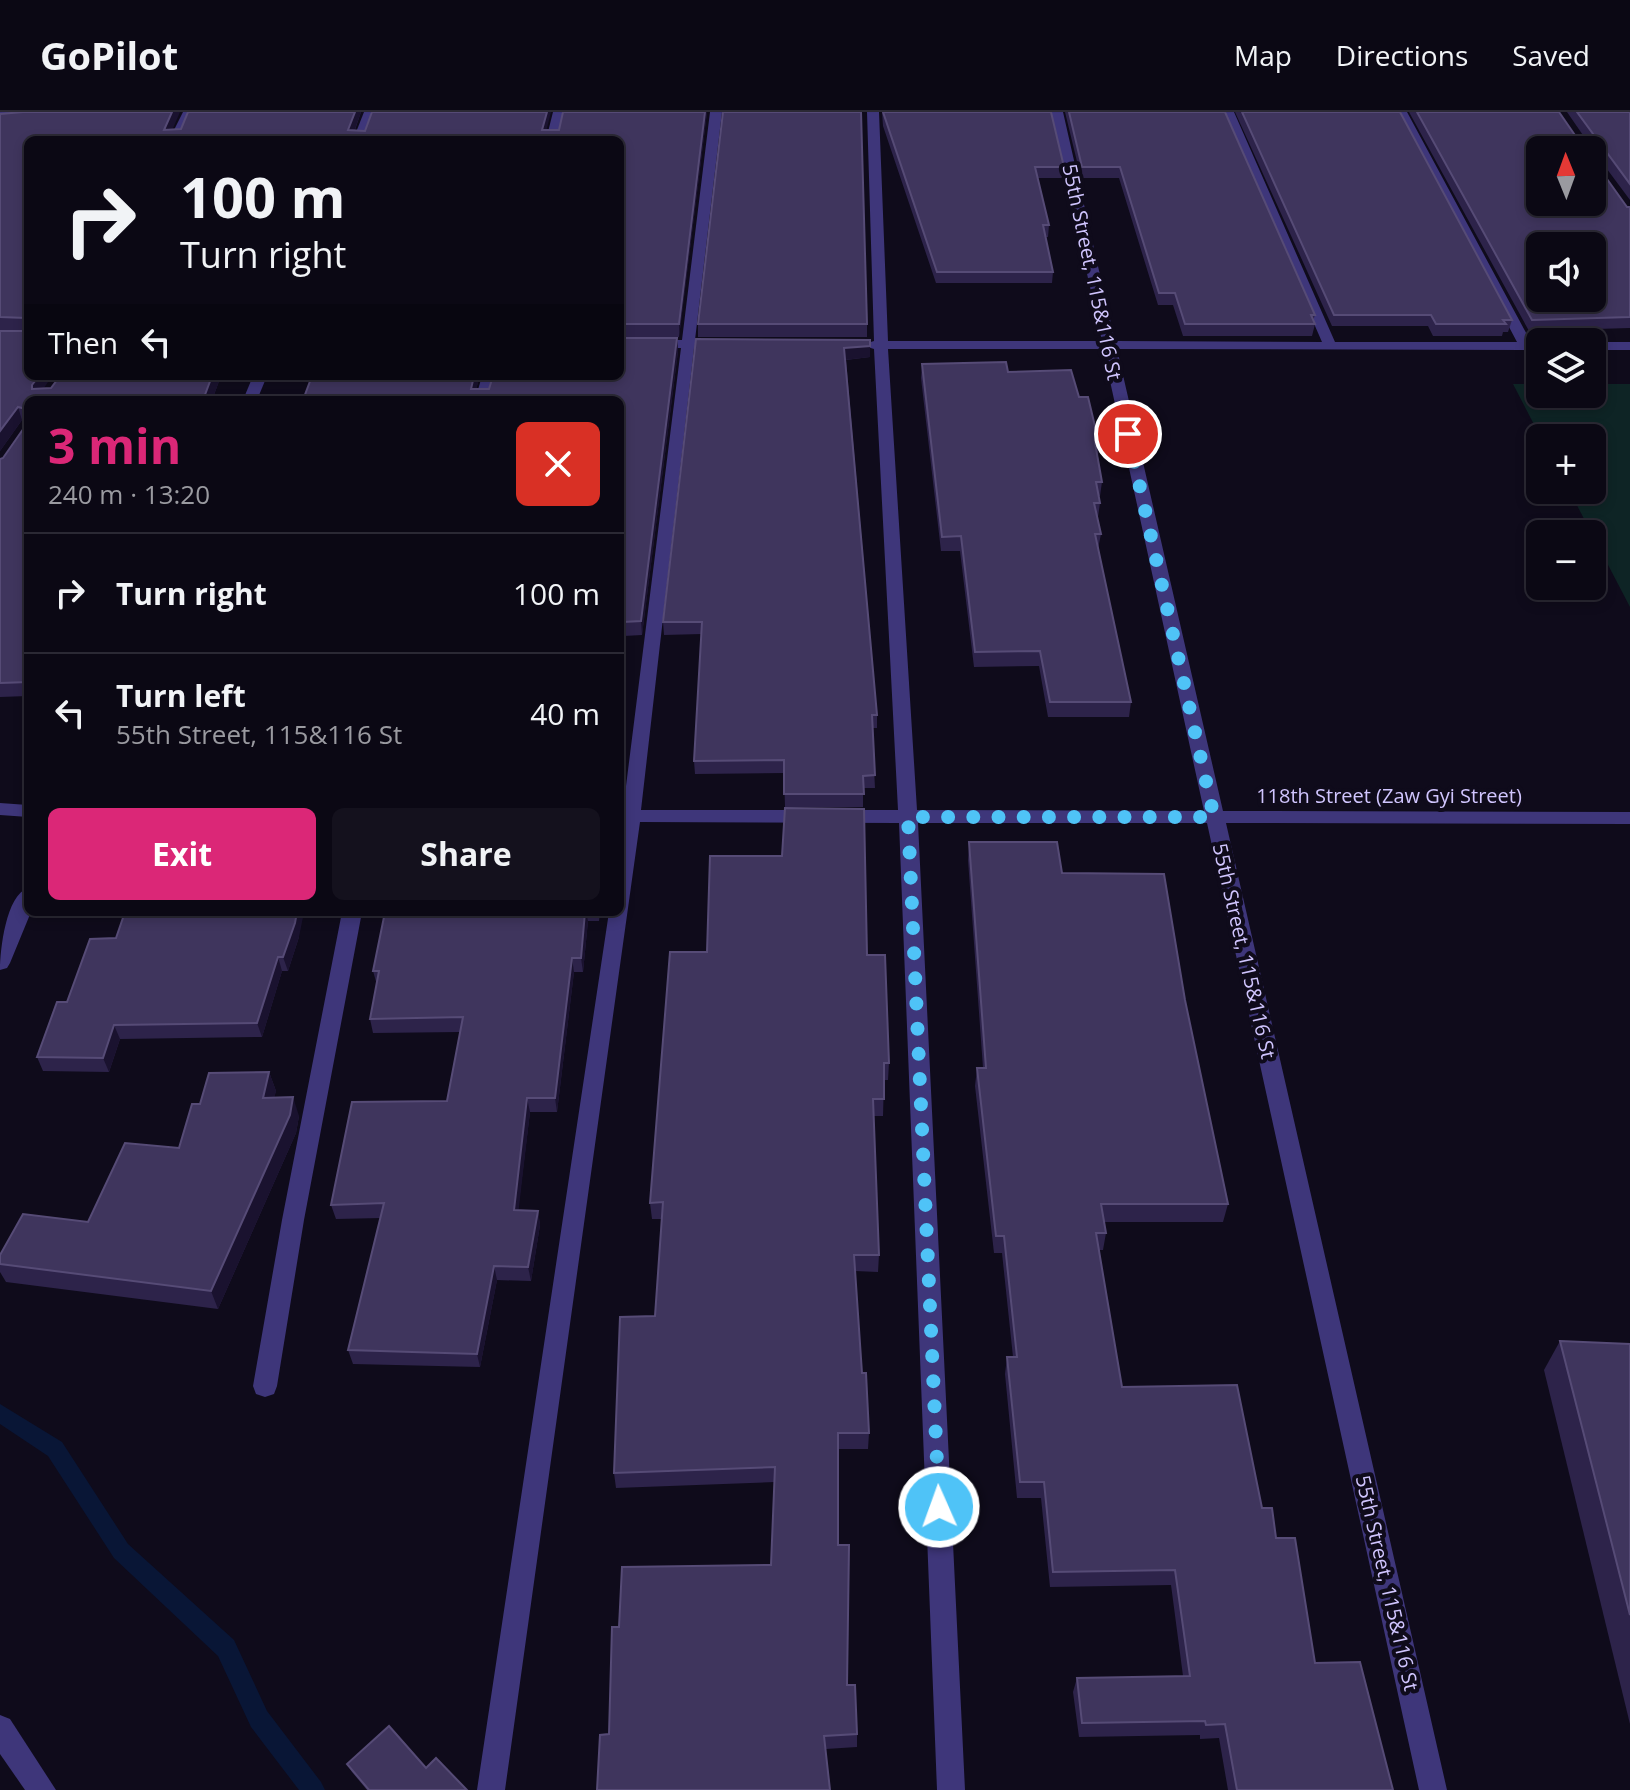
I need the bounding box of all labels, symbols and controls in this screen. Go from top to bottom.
text: GoPilot [40,29,178,81]
text: Map [1234,36,1292,74]
text: Directions [1336,36,1468,74]
text: Saved [1512,36,1590,74]
north arrow [1526,136,1606,216]
map controls [1526,136,1606,600]
text: 100 m [180,158,346,234]
street label: 55th Street, 115&116 St [1056,161,1129,382]
icon: right [48,168,152,272]
text: Turn right [180,230,346,279]
button: sound [1526,232,1606,312]
icon: left [134,320,178,364]
text: Then [48,322,118,363]
button: layers [1526,328,1606,408]
pin [1094,400,1162,468]
icon: arrive [1106,412,1150,456]
text: 3 min [48,413,181,478]
button: close [516,422,600,506]
button: + [1526,424,1606,504]
text: 240 m · 13:20 [48,476,210,512]
button: − [1526,520,1606,600]
icon: right [48,571,92,615]
text: Turn right [116,573,267,614]
text: 100 m [513,573,600,614]
text: Turn left [116,675,246,716]
icon: left [48,691,92,735]
text: 40 m [530,693,600,734]
text: 55th Street, 115&116 St [116,716,402,752]
street label: 118th Street (Zaw Gyi Street) [1256,782,1522,809]
button: Exit [48,808,316,900]
button: Share [332,808,600,900]
street label: 55th Street, 115&116 St [1207,841,1282,1061]
position arrow [897,1465,981,1549]
street label: 55th Street, 115&116 St [1350,1473,1425,1693]

